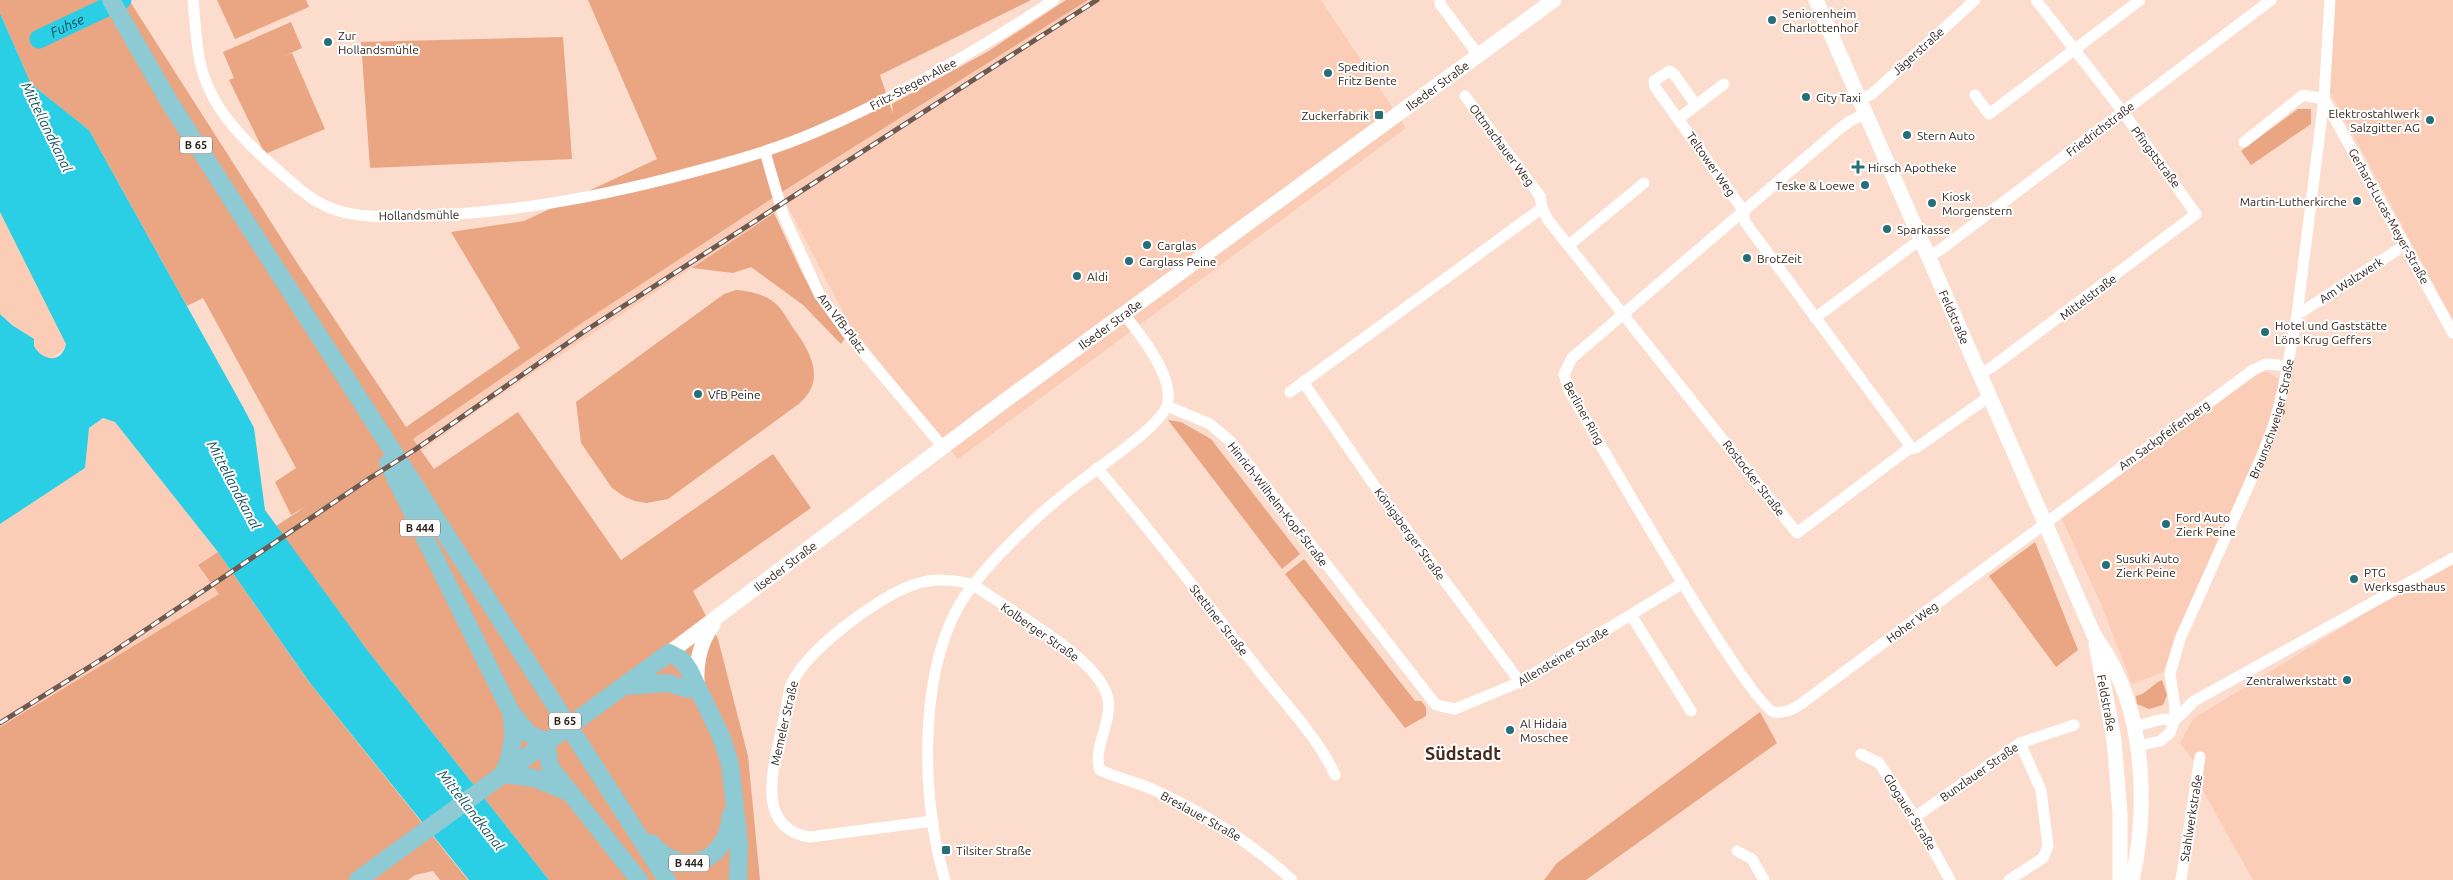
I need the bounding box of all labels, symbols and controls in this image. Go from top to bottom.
place label: Seniorenheim Charlottenhof [1782,7,1859,34]
water label: Fuhse [48,11,87,41]
marker: Seniorenheim Charlottenhof [1766,14,1778,26]
street label: Jägerstraße [1890,25,1946,77]
place label: Zur Hollandsmühle [338,29,419,56]
marker: Zur Hollandsmühle [322,36,334,48]
street label: Fritz-Stegen-Allee [868,56,958,112]
street label: Ilseder Straße [1403,58,1471,113]
place label: Spedition Fritz Bente [1338,60,1397,87]
marker: Spedition Fritz Bente [1322,67,1334,79]
water label: Mittellandkanal [18,79,76,175]
marker: City Taxi [1800,91,1812,103]
place label: City Taxi [1816,91,1861,104]
street label: Friedrichstraße [2064,99,2136,159]
street label: Ottmachauer Weg [1467,102,1537,188]
place label: Elektrostahlwerk Salzgitter AG [2329,107,2420,134]
place label: Zuckerfabrik [1302,109,1369,122]
marker: Zuckerfabrik [1373,109,1385,121]
marker: Elektrostahlwerk Salzgitter AG [2424,114,2436,126]
street label: Pfingststraße [2129,124,2183,190]
street label: Teltower Weg [1684,129,1738,199]
marker: Stern Auto [1901,129,1913,141]
place label: Stern Auto [1917,129,1975,142]
road number: B 65 [180,136,212,154]
street label: Gerhard-Lucas-Meyer-Straße [2346,146,2432,286]
marker: Hirsch Apotheke [1852,161,1864,173]
place label: Hirsch Apotheke [1868,161,1957,174]
place label: Teske & Loewe [1776,179,1855,192]
marker: Teske & Loewe [1859,179,1871,191]
place label: Kiosk Morgenstern [1942,190,2012,217]
place label: Martin-Lutherkirche [2240,195,2347,208]
marker: Martin-Lutherkirche [2351,195,2363,207]
marker: Kiosk Morgenstern [1926,197,1938,209]
street label: Hollandsmühle [379,208,459,222]
marker: Sparkasse [1881,223,1893,235]
place label: Sparkasse [1897,223,1950,236]
marker: Carglas [1141,239,1153,251]
place label: Carglas [1157,239,1197,252]
marker: BrotZeit [1741,252,1753,264]
place label: BrotZeit [1757,252,1802,265]
marker: Carglass Peine [1123,255,1135,267]
place label: Carglass Peine [1139,255,1216,268]
street label: Am Walzwerk [2317,255,2385,305]
marker: Aldi [1071,270,1083,282]
place label: Aldi [1087,270,1108,283]
street label: Mittelstraße [2057,272,2119,322]
street label: Feldstraße [1937,288,1972,346]
street label: Am VfB-Platz [815,291,869,356]
street label: Ilseder Straße [1076,297,1144,351]
place label: Hotel und Gaststätte Löns Krug Geffers [2275,319,2387,346]
marker: Hotel und Gaststätte Löns Krug Geffers [2259,326,2271,338]
street label: Braunschweiger Straße [2246,358,2295,480]
street label: Berliner Ring [1561,379,1607,447]
marker: VfB Peine [692,388,704,400]
place label: VfB Peine [708,388,761,401]
street label: Am Sackpfeifenberg [2116,398,2212,472]
water label: Mittellandkanal [204,438,264,532]
street label: Rostocker Straße [1720,438,1788,518]
street label: Hinrich-Wilhelm-Kopf-Straße [1226,439,1330,569]
street label: Königsberger Straße [1372,485,1448,583]
place label: Ford Auto Zierk Peine [2176,511,2236,538]
marker: Ford Auto Zierk Peine [2160,518,2172,530]
road number: B 444 [400,520,440,536]
street label: Ilseder Straße [751,538,819,594]
place label: Susuki Auto Zierk Peine [2116,552,2179,579]
marker: Susuki Auto Zierk Peine [2100,559,2112,571]
place label: PTG Werksgasthaus [2364,566,2445,593]
marker: PTG Werksgasthaus [2348,573,2360,585]
street label: Stettiner Straße [1187,582,1251,658]
street label: Hoher Weg [1884,599,1940,645]
street label: Kolberger Straße [999,600,1081,664]
street label: Allensteiner Straße [1515,624,1611,688]
street label: Feldstraße [2095,673,2119,733]
place label: Zentralwerkstatt [2246,674,2337,687]
marker: Zentralwerkstatt [2341,674,2353,686]
street label: Memeler Straße [768,679,800,767]
road number: B 65 [549,712,581,729]
place label: Al Hidaia Moschee [1520,717,1568,744]
marker: Al Hidaia Moschee [1504,724,1516,736]
street label: Bunzlauer Straße [1937,740,2021,804]
district label: Südstadt [1425,743,1501,763]
water label: Mittellandkanal [435,766,507,854]
street label: Glogauer Straße [1881,771,1939,853]
street label: Stahlwerkstraße [2178,773,2204,863]
street label: Breslauer Straße [1159,789,1243,843]
marker: Tilsiter Straße [940,844,952,856]
place label: Tilsiter Straße [956,844,1031,857]
road number: B 444 [669,854,709,871]

